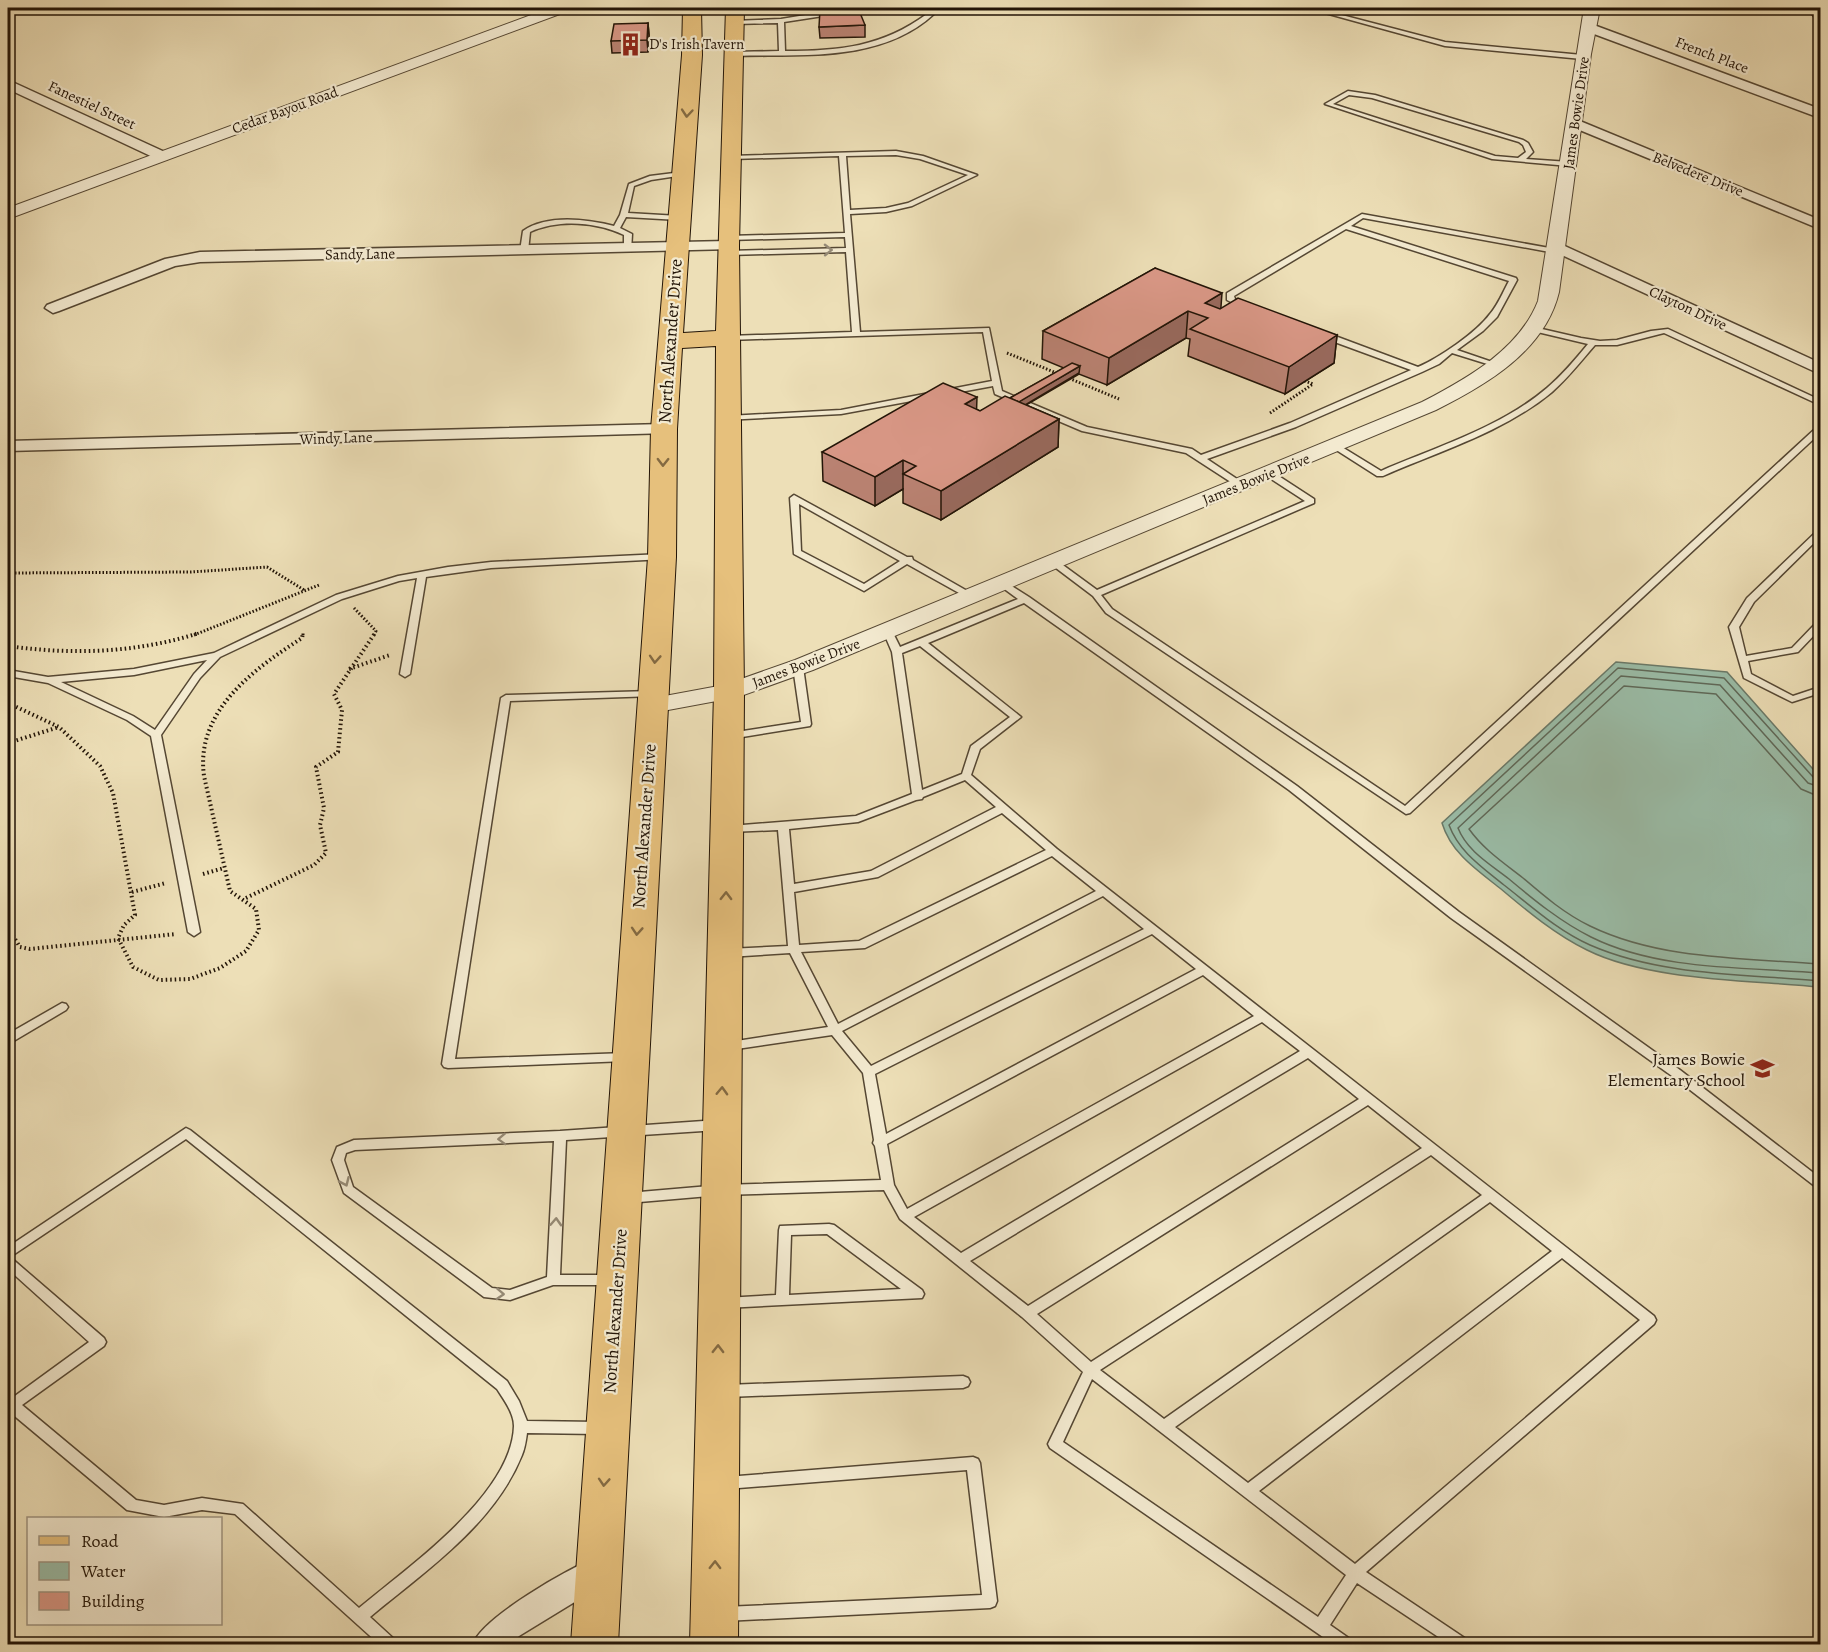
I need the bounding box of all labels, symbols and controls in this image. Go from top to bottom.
building icon: D's Irish Tavern [618,31,644,57]
street label: French Place [1672,32,1752,78]
place label: D's Irish Tavern [649,34,744,54]
street label: James Bowie Drive [1558,55,1594,171]
street label: Fanestiel Street [45,76,139,134]
street label: Cedar Bayou Road [229,81,342,138]
one-way arrow [681,108,694,118]
street label: Belvedere Drive [1650,147,1747,201]
street label: Sandy Lane [325,243,395,265]
one-way arrow [824,244,833,256]
street label: North Alexander Drive [652,258,688,424]
street label: Clayton Drive [1646,281,1730,335]
street label: Windy Lane [298,427,373,449]
street label: James Bowie Drive [1199,448,1313,510]
one-way arrow [657,458,669,467]
street label: James Bowie Drive [749,633,863,693]
one-way arrow [649,655,662,664]
street label: North Alexander Drive [626,743,662,909]
one-way arrow [720,892,732,901]
one-way arrow [631,926,644,935]
place label: James Bowie Elementary School [1607,1047,1746,1092]
school or university icon: James Bowie Elementary School [1750,1056,1776,1082]
one-way arrow [716,1087,728,1096]
one-way arrow [497,1132,506,1145]
one-way arrow [338,1175,350,1186]
one-way arrow [549,1217,562,1226]
street label: North Alexander Drive [597,1228,633,1394]
one-way arrow [496,1288,505,1301]
one-way arrow [712,1345,725,1354]
one-way arrow [598,1477,611,1486]
legend [27,1517,222,1625]
text: Road [81,1529,119,1553]
text: Water [80,1559,126,1583]
one-way arrow [709,1561,721,1570]
text: Building [81,1589,145,1613]

